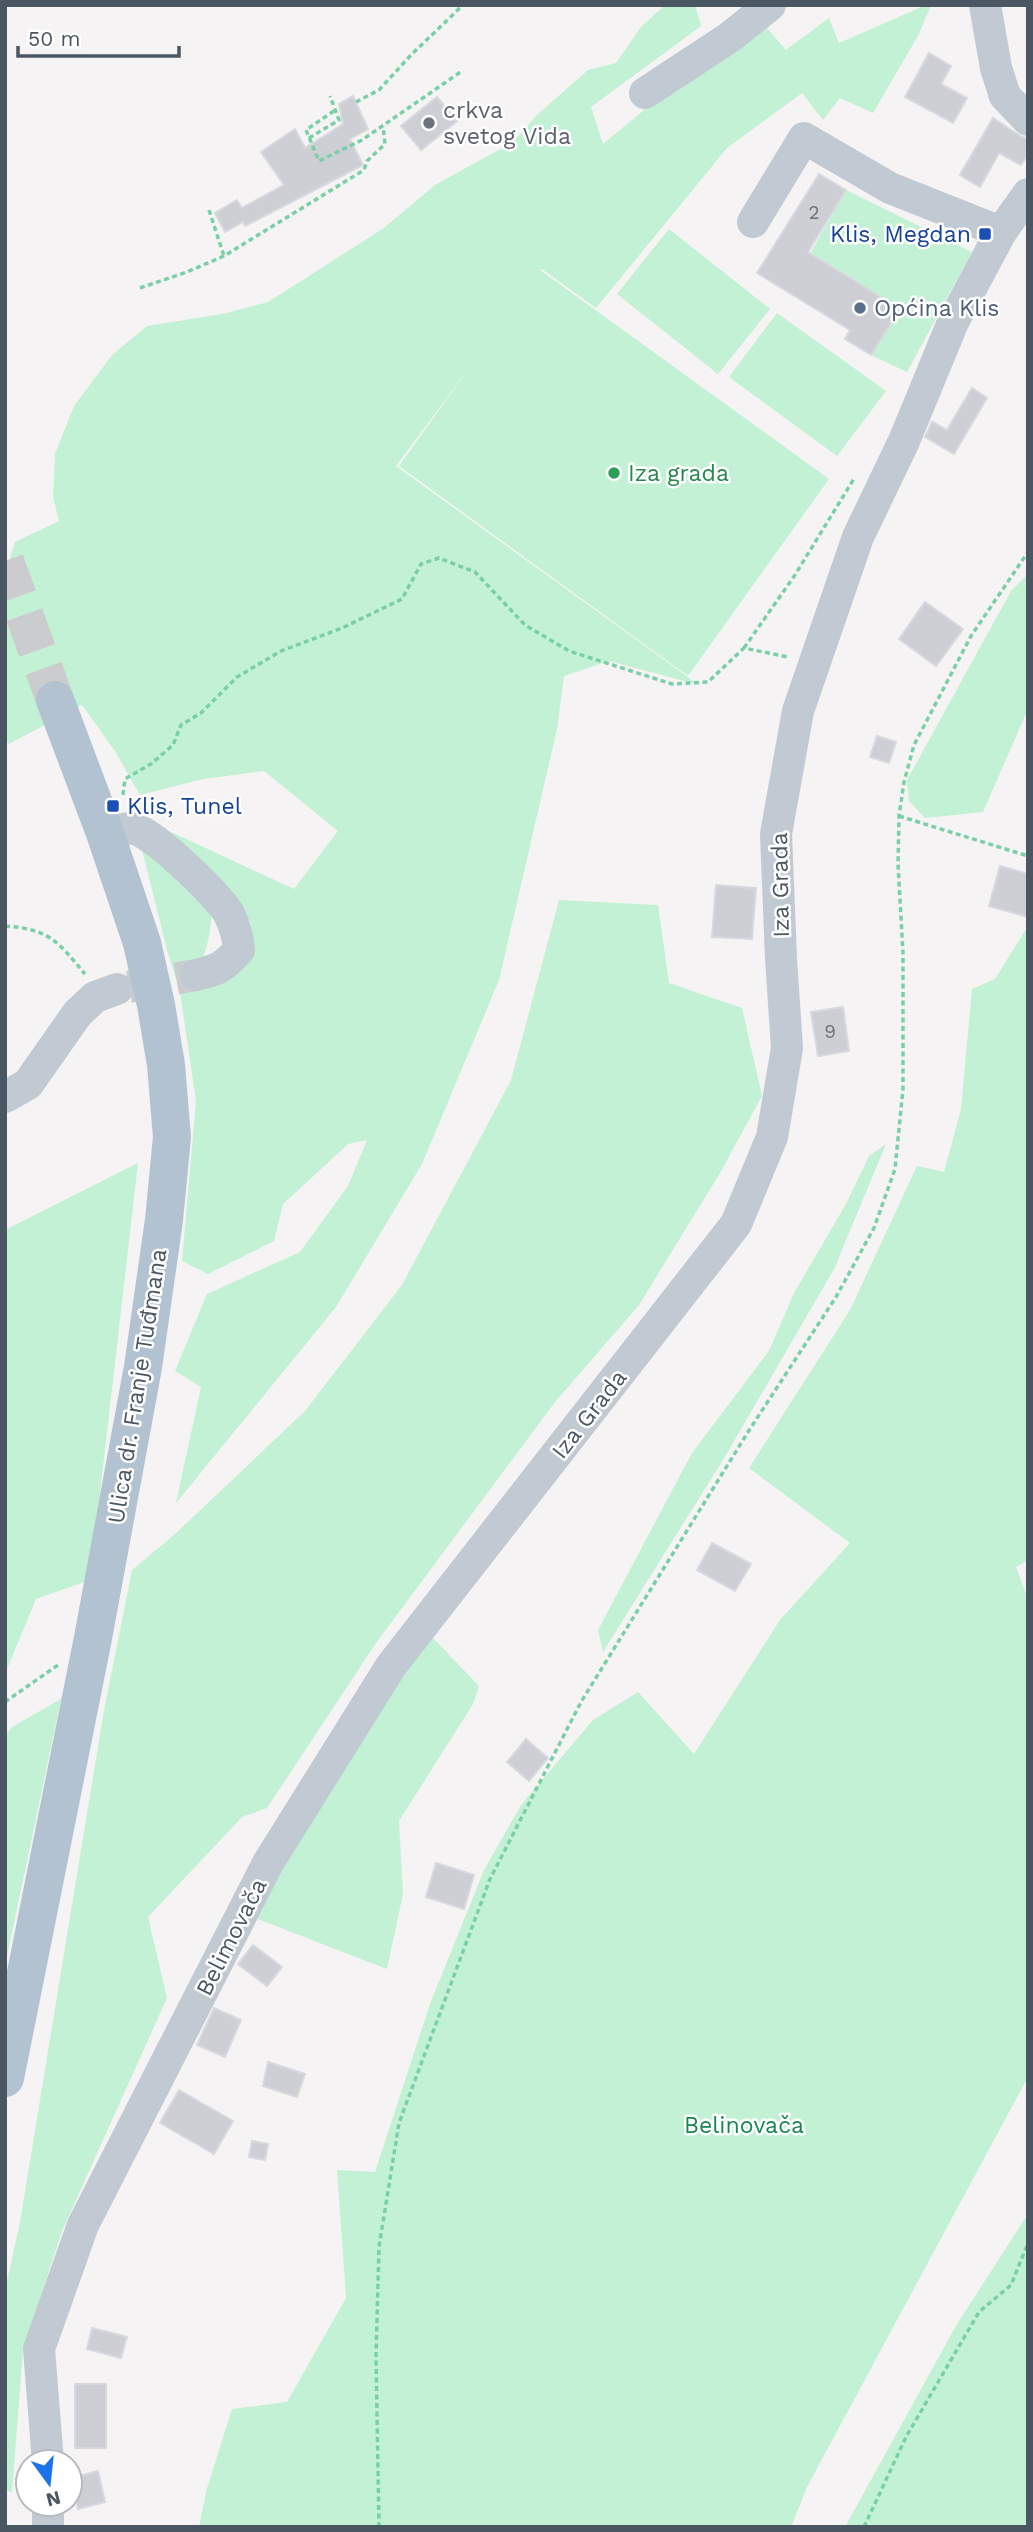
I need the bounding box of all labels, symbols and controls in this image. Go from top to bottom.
scale bar [18,14,178,58]
text: 50 m [28,26,80,51]
place label: crkva svetog Vida [443,97,571,150]
marker: crkva svetog Vida [421,115,437,131]
house number: 2 [808,201,820,224]
place label: Klis, Megdan [830,221,971,248]
marker: Klis, Megdan [977,226,993,242]
place label: Općina Klis [874,295,999,322]
marker: Općina Klis [852,300,868,316]
place label: Iza grada [628,460,729,487]
marker: Iza grada [606,465,622,481]
place label: Klis, Tunel [127,793,242,820]
marker: Klis, Tunel [105,798,121,814]
street label: Iza Grada [766,832,795,938]
house number: 9 [824,1020,836,1043]
street label: Ulica dr. Franje Tuđmana [102,1247,173,1525]
street label: Iza Grada [546,1364,632,1464]
street label: Belimovača [190,1874,272,2000]
park label: Belinovača [684,2112,804,2139]
north arrow [14,2448,84,2518]
text: N [43,2486,63,2512]

